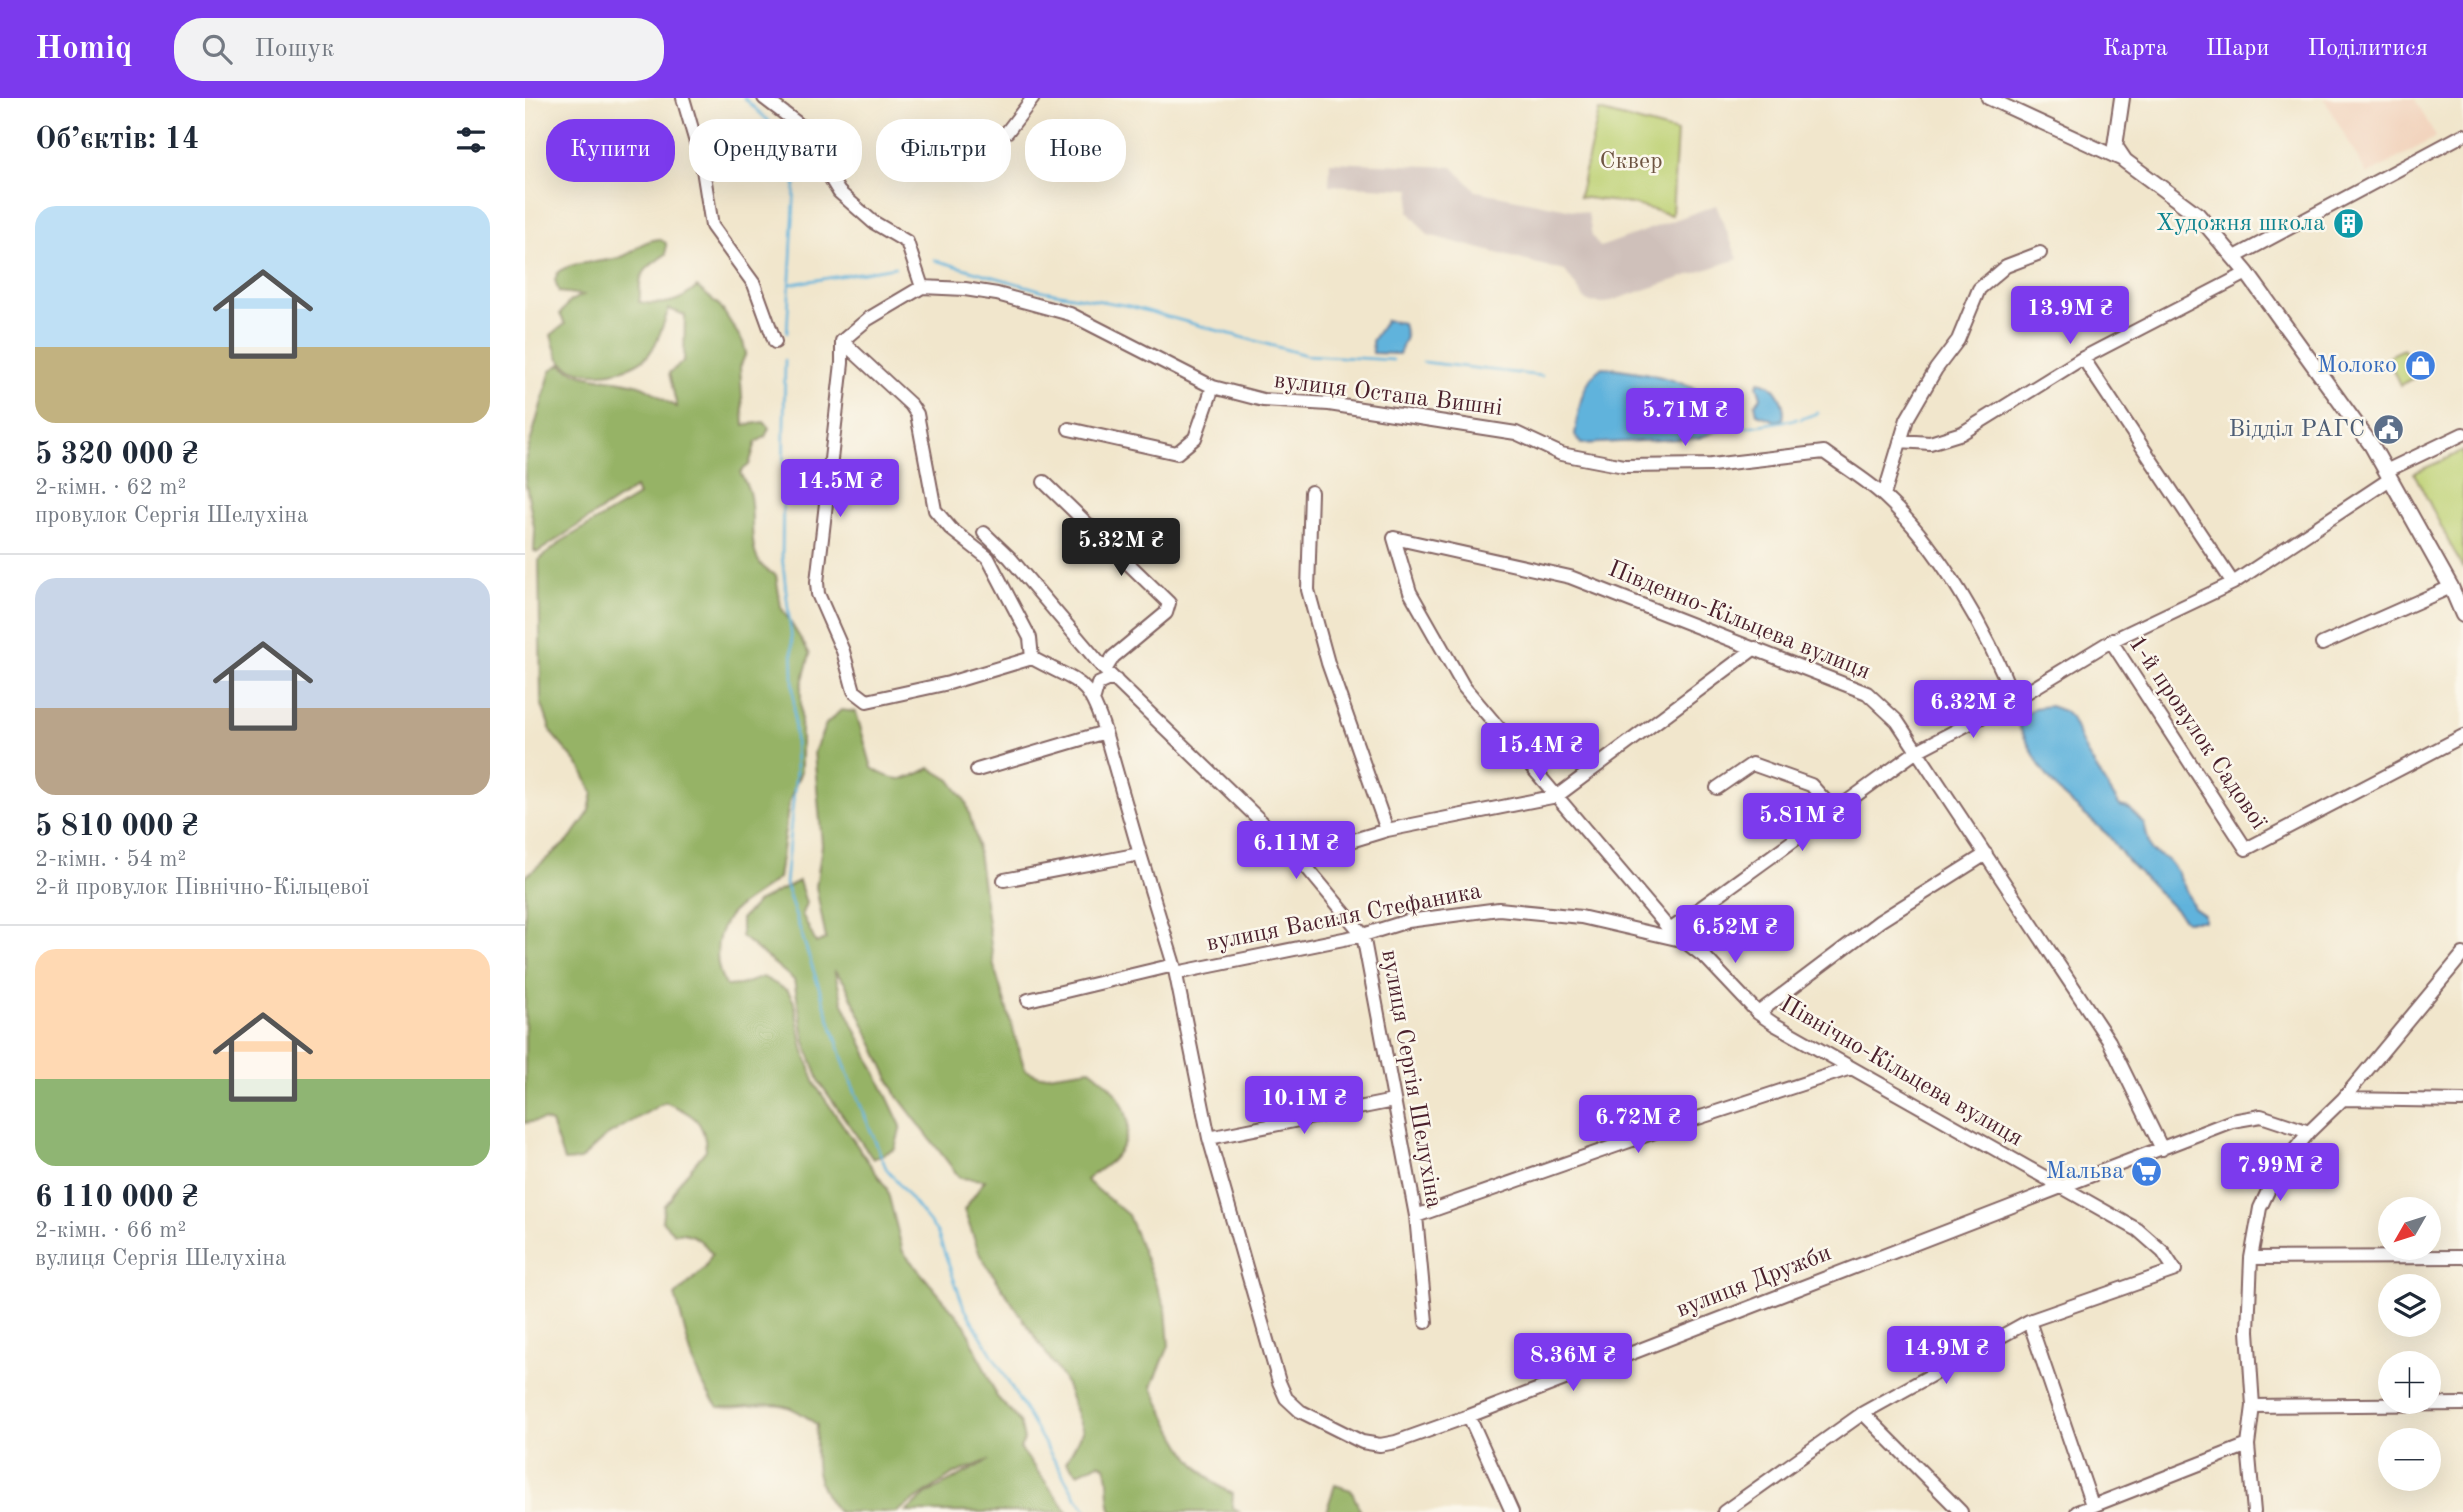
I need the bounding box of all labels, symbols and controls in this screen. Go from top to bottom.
search box [174,18,664,81]
icon: search [198,30,236,68]
text: Homiq [35,33,132,66]
text: Пошук [254,36,334,62]
text: Карта [2103,37,2168,61]
text: Шари [2206,37,2269,61]
text: Поділитися [2307,37,2428,61]
chip: Купити [546,119,675,182]
chip: Орендувати [689,119,862,182]
chip: Фільтри [876,119,1011,182]
chip: Нове [1025,119,1126,182]
icon: filters [452,121,490,159]
text: Об’єктів: 14 [35,125,199,155]
park label: Сквер [1599,150,1663,174]
building icon: Художня школа [2331,207,2365,241]
place label: Художня школа [2156,212,2325,236]
icon: home [200,251,326,377]
pin: 13.9M ₴ [2005,286,2135,346]
text: 13.9M ₴ [2027,297,2113,320]
shop icon: Молоко [2403,349,2437,383]
place label: Молоко [2317,354,2397,378]
street label: вулиця Остапа Вишні [1272,369,1504,421]
pin: 5.71M ₴ [1620,388,1750,448]
text: 5.71M ₴ [1642,399,1728,422]
public building icon: Відділ РАГС [2371,413,2405,447]
place label: Відділ РАГС [2229,418,2365,442]
text: 5 320 000 ₴ [35,440,199,470]
pin: 14.5M ₴ [775,460,905,519]
text: 14.5M ₴ [797,470,883,493]
text: 2-кімн. · 62 m² [35,476,186,499]
text: провулок Сергія Шелухіна [35,504,308,527]
pin: 5.32M ₴ [1056,518,1186,578]
text: 5.32M ₴ [1078,529,1164,552]
street label: Південно-Кільцева вулиця [1604,557,1874,685]
icon: home [200,623,326,749]
street label: 1-й провулок Садової [2123,632,2271,834]
pin: 6.32M ₴ [1908,680,2038,740]
text: 6.32M ₴ [1930,691,2016,714]
pin: 15.4M ₴ [1475,724,1605,783]
text: 15.4M ₴ [1497,734,1583,757]
pin: 5.81M ₴ [1737,794,1867,853]
text: 5.81M ₴ [1759,804,1845,827]
text: 5 810 000 ₴ [35,812,199,842]
pin: 6.11M ₴ [1231,822,1361,881]
text: 6.11M ₴ [1253,832,1339,855]
text: 2-кімн. · 54 m² [35,848,186,871]
text: 2-й провулок Північно-Кільцевої [35,876,369,899]
street label: вулиця Василя Стефаника [1204,880,1484,956]
pin: 6.52M ₴ [1670,906,1800,965]
text: 6.52M ₴ [1692,916,1778,939]
street label: вулиця Сергія Шелухіна [1376,948,1446,1210]
street label: Північно-Кільцева вулиця [1775,993,2027,1151]
icon: home [200,994,326,1120]
pin: 10.1M ₴ [1239,1076,1369,1136]
text: 10.1M ₴ [1261,1087,1347,1110]
pin: 6.72M ₴ [1573,1096,1703,1155]
text: 6.72M ₴ [1595,1106,1681,1129]
pin: 7.99M ₴ [2215,1144,2345,1203]
text: 7.99M ₴ [2237,1154,2323,1177]
supermarket icon: Мальва [2130,1155,2164,1189]
place label: Мальва [2045,1160,2124,1184]
text: 6 110 000 ₴ [35,1183,199,1213]
north arrow [2378,1197,2441,1260]
map controls [2378,1197,2441,1491]
text: 2-кімн. · 66 m² [35,1219,186,1242]
street label: вулиця Дружби [1673,1241,1835,1323]
text: вулиця Сергія Шелухіна [35,1247,286,1270]
button: layers [2378,1274,2441,1337]
pin: 14.9M ₴ [1881,1326,2011,1386]
pin: 8.36M ₴ [1508,1334,1638,1393]
text: 14.9M ₴ [1903,1337,1989,1360]
text: 8.36M ₴ [1530,1344,1616,1367]
button: + [2378,1351,2441,1414]
button: − [2378,1428,2441,1491]

